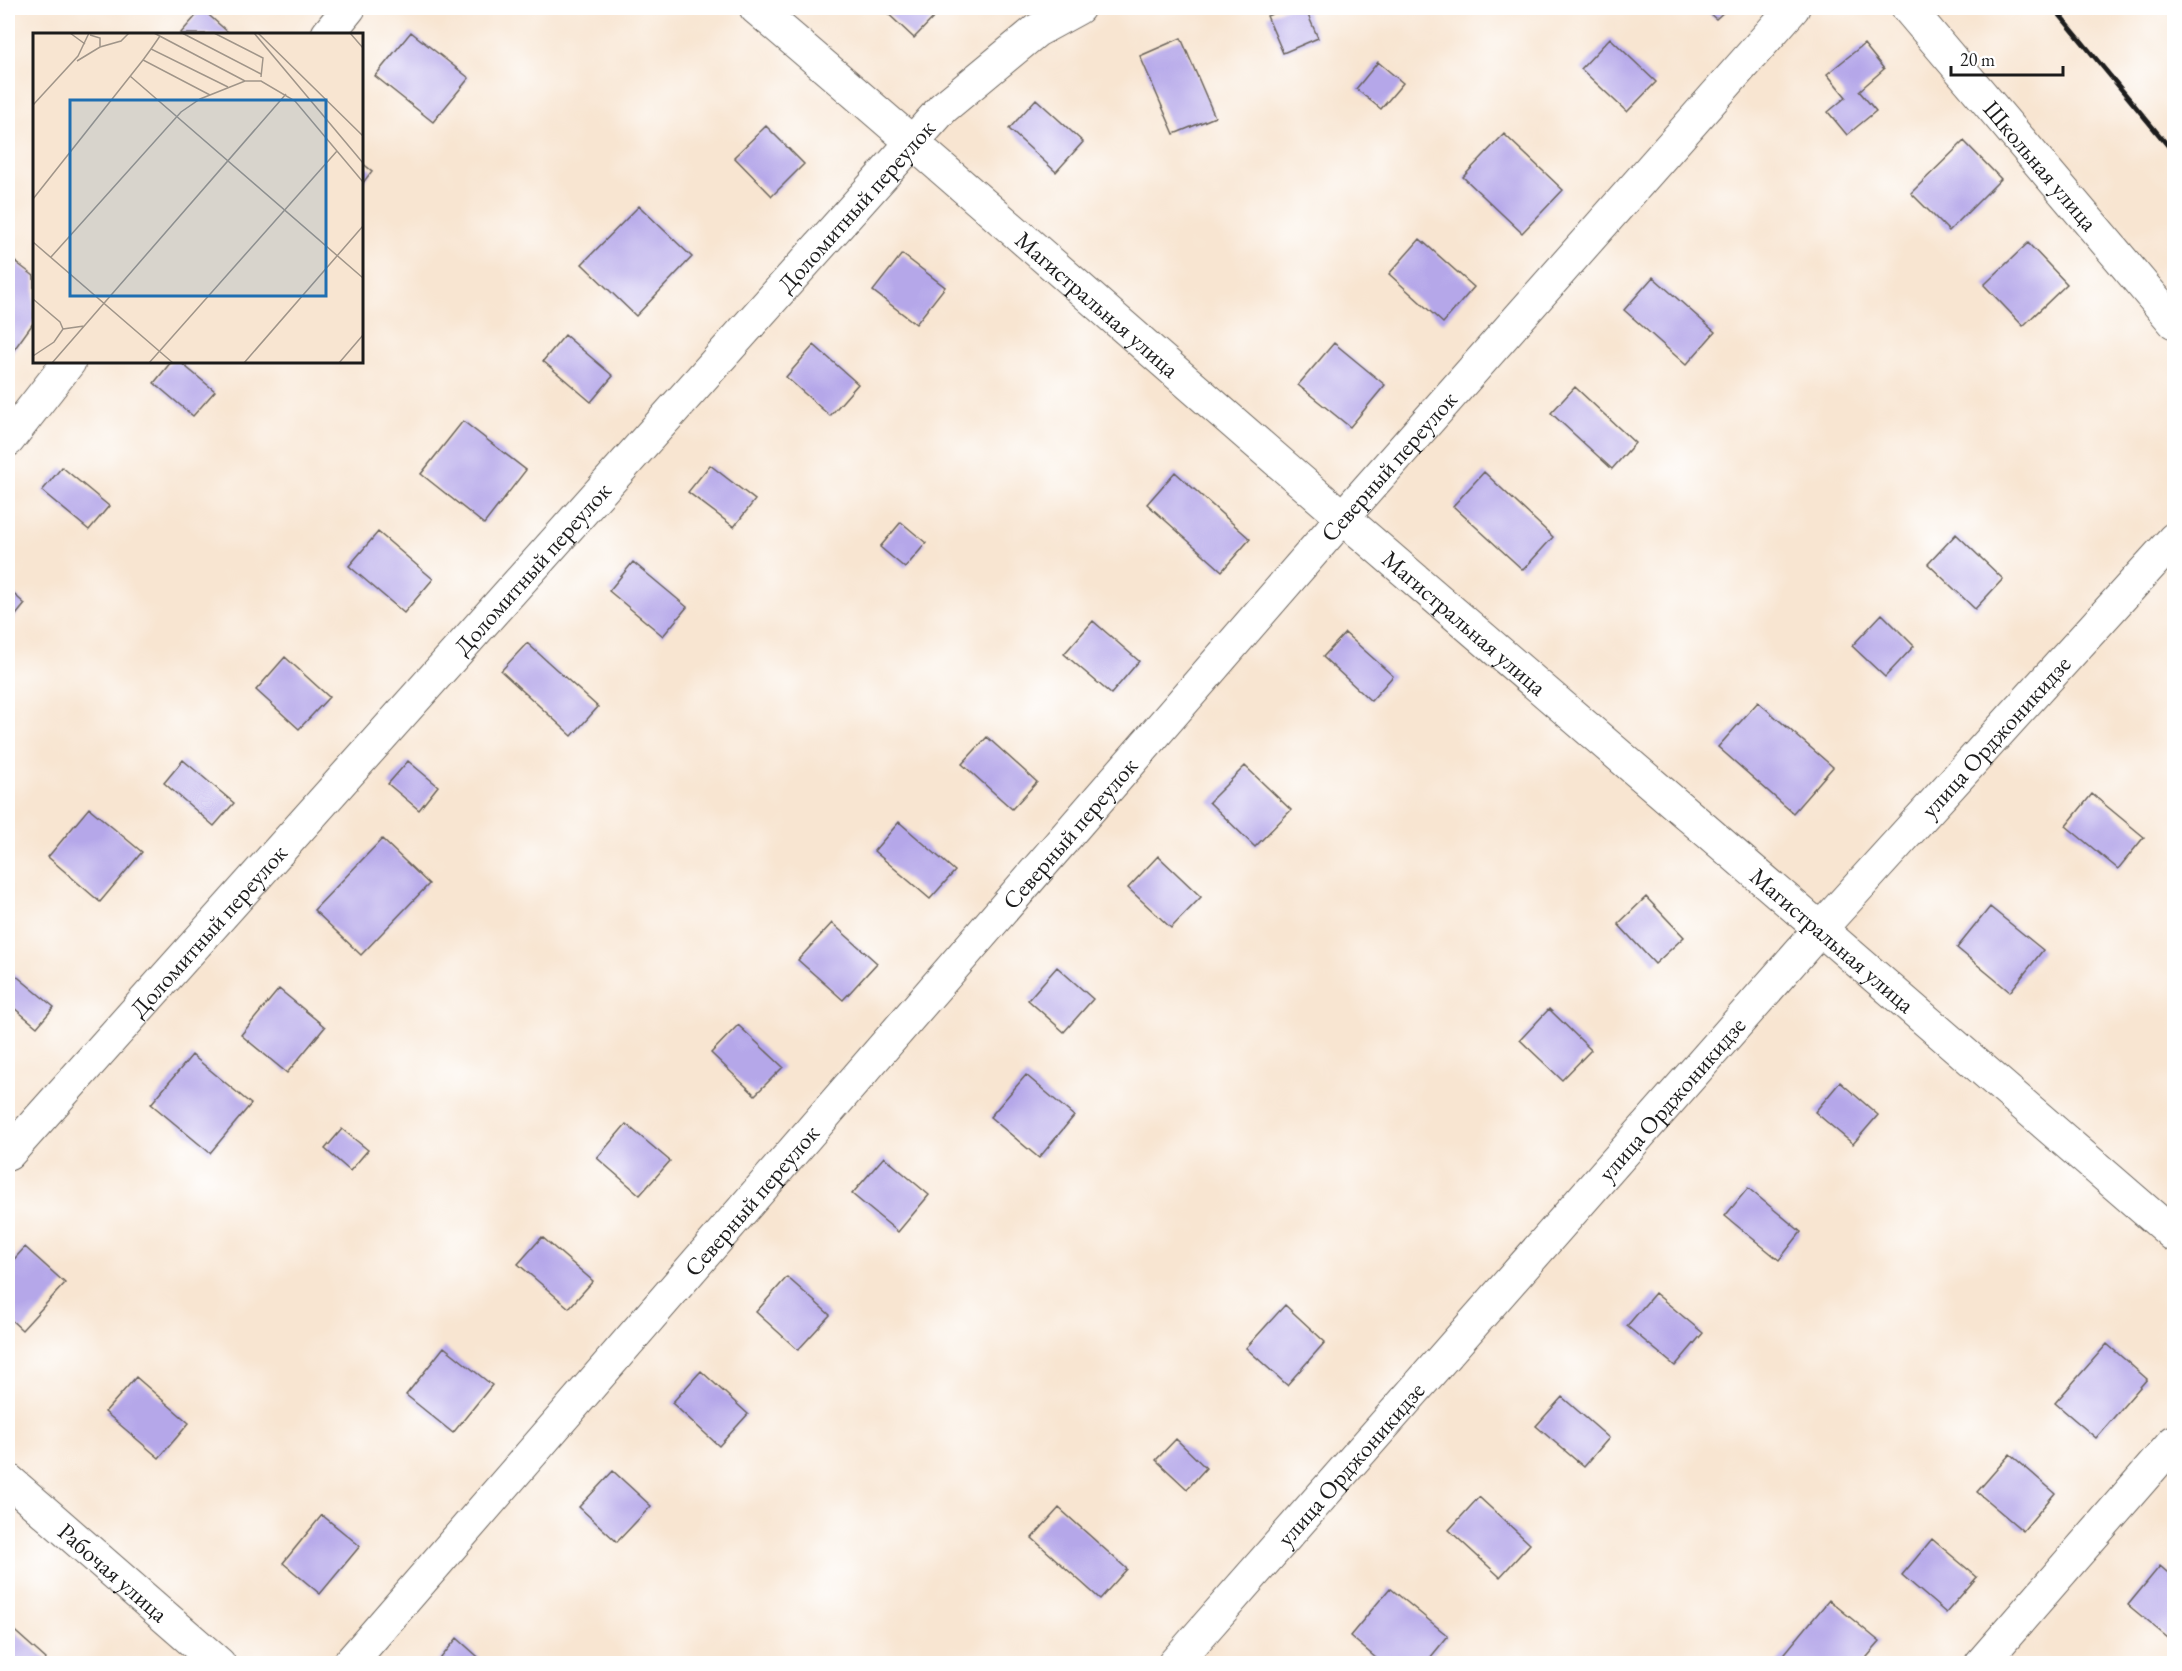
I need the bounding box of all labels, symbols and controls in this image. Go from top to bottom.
inset map [33,33,363,363]
scale bar [1951,39,2064,77]
text: 20 m [1960,48,1995,71]
street label: Школьная улица [1977,93,2106,237]
street label: Доломитный переулок [770,112,942,299]
street label: Магистральная улица [1009,224,1186,384]
street label: Северный переулок [1313,384,1463,548]
street label: Доломитный переулок [446,475,618,661]
street label: Магистральная улица [1376,543,1554,702]
street label: улица Орджоникидзе [1913,648,2077,824]
street label: Северный переулок [995,750,1144,915]
street label: Доломитный переулок [122,837,294,1023]
street label: Магистральная улица [1744,860,1922,1020]
street label: улица Орджоникидзе [1590,1010,1752,1187]
street label: Северный переулок [677,1117,826,1282]
street label: улица Орджоникидзе [1270,1375,1431,1552]
street label: Рабочая улица [52,1515,175,1629]

